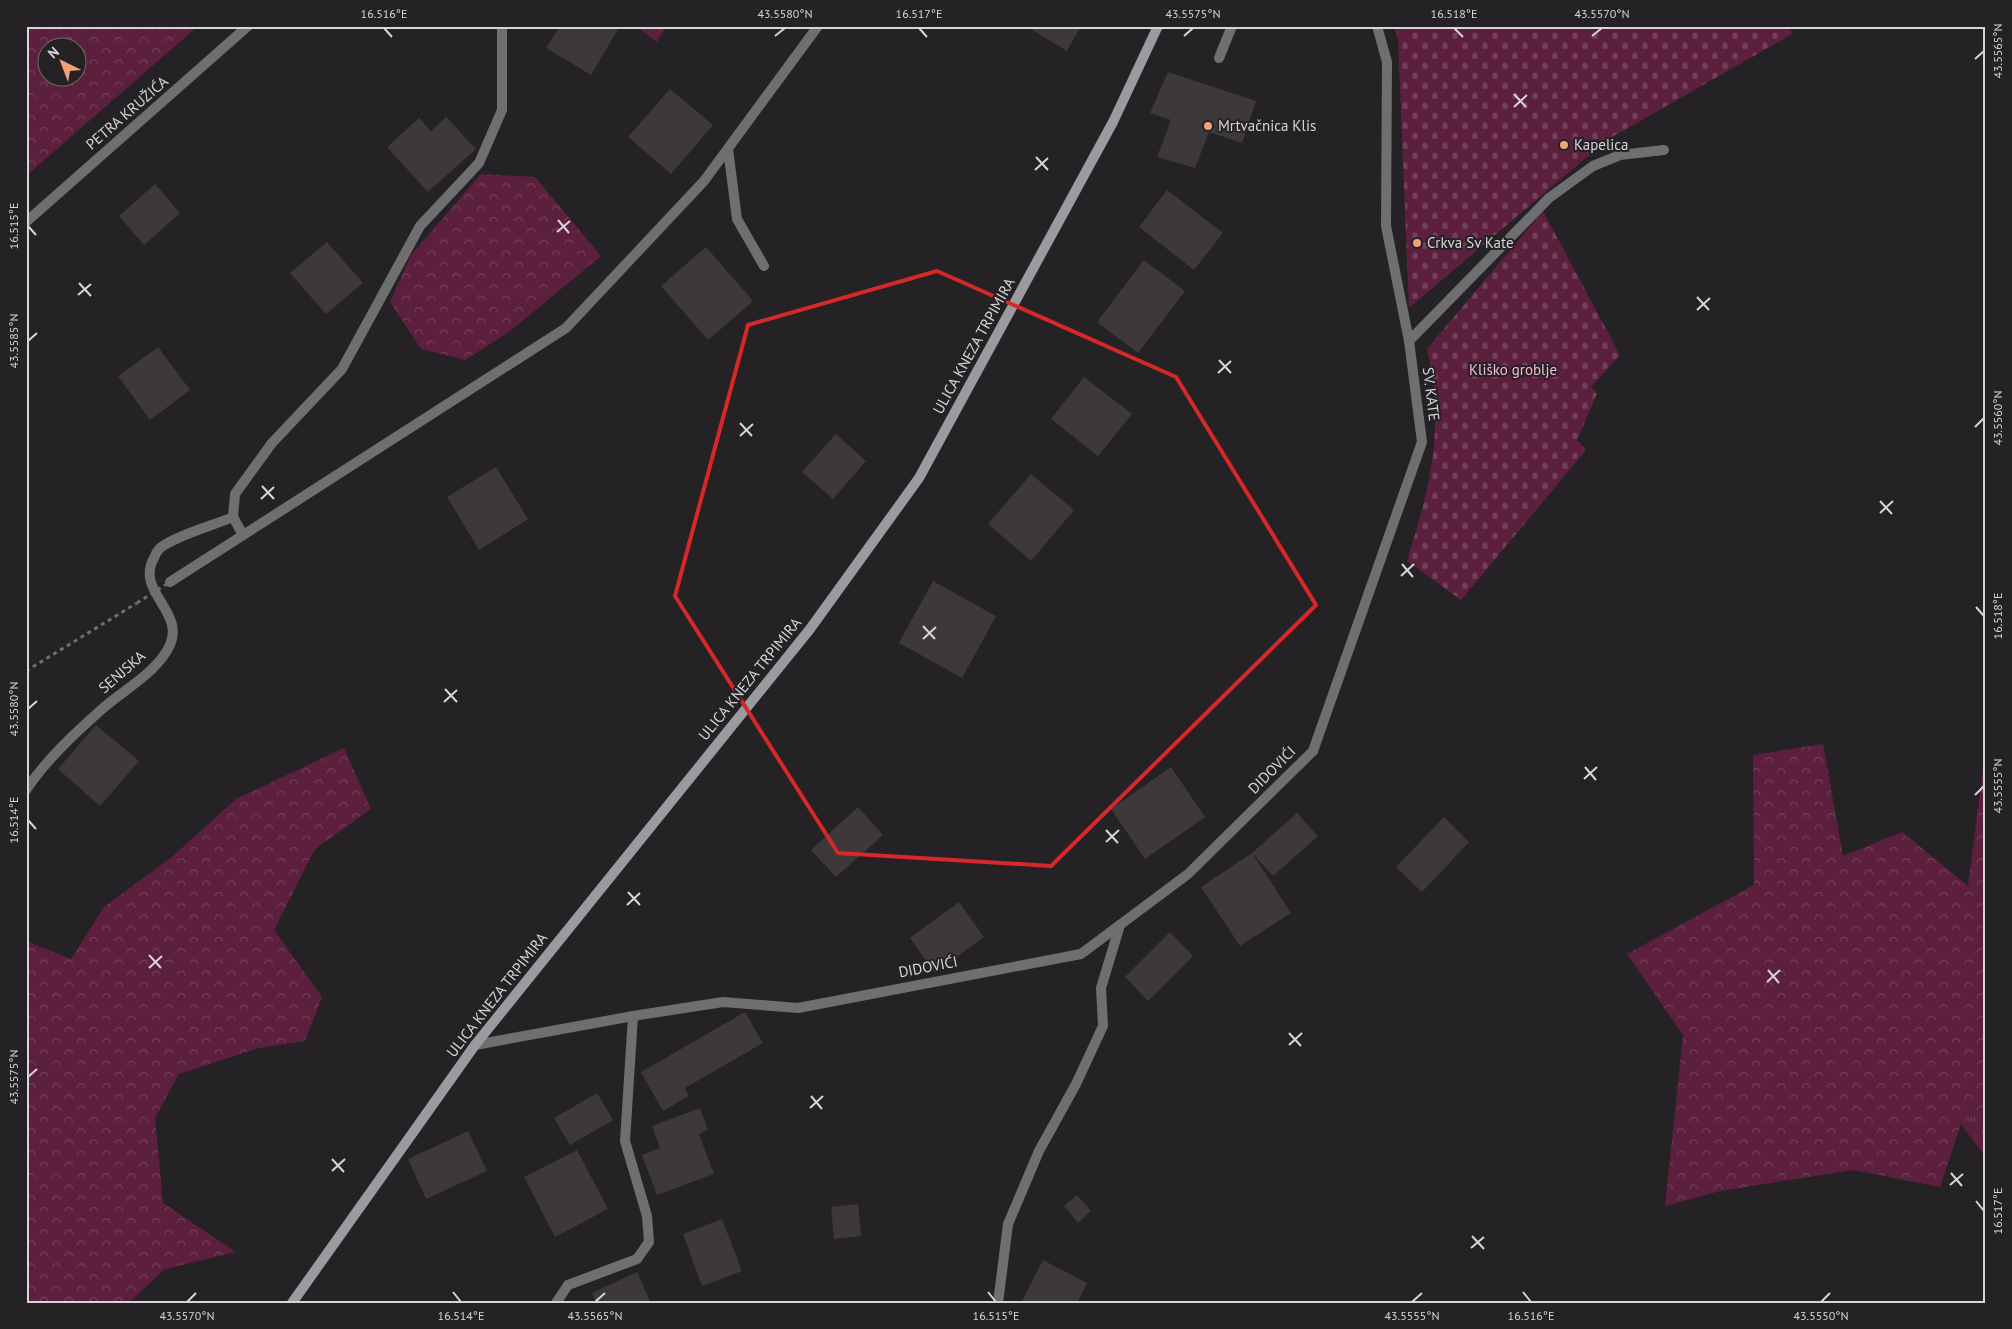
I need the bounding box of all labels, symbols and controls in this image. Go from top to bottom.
text: 16.516°E [361,6,407,21]
text: 43.5580°N [758,6,812,21]
text: 16.517°E [896,6,942,21]
text: 43.5575°N [1166,6,1220,21]
text: 16.518°E [1431,6,1477,21]
text: 43.5570°N [1575,6,1629,21]
text: 43.5565°N [1990,24,2005,78]
north arrow [38,38,88,88]
text: N [44,43,63,62]
street label: PETRA KRUŽIĆA [82,72,172,154]
place label: Mrtvačnica Klis [1218,116,1316,135]
marker: Mrtvačnica Klis [1202,120,1214,132]
place label: Kapelica [1574,135,1629,154]
marker: Kapelica [1558,139,1570,151]
text: 16.515°E [6,203,21,249]
place label: Crkva Sv Kate [1427,233,1514,252]
marker: Crkva Sv Kate [1411,237,1423,249]
street label: ULICA KNEZA TRPIMIRA [928,274,1019,417]
text: 43.5585°N [6,314,21,368]
park label: Kliško groblje [1469,360,1557,379]
street label: SV. KATE [1419,366,1444,422]
text: 43.5560°N [1990,391,2005,445]
text: 16.518°E [1990,593,2005,639]
street label: ULICA KNEZA TRPIMIRA [694,613,805,744]
street label: SENJSKA [94,646,149,697]
text: 43.5580°N [6,682,21,736]
street label: DIDOVIĆI [1244,742,1299,797]
text: 43.5555°N [1990,759,2005,813]
text: 16.514°E [6,797,21,843]
street label: ULICA KNEZA TRPIMIRA [442,929,551,1061]
street label: DIDOVIĆI [897,951,959,982]
text: 43.5575°N [6,1050,21,1104]
text: 16.517°E [1990,1188,2005,1234]
text: 43.5570°N [160,1308,214,1323]
text: 16.514°E [438,1308,484,1323]
text: 43.5565°N [568,1308,622,1323]
text: 16.515°E [973,1308,1019,1323]
text: 43.5555°N [1385,1308,1439,1323]
text: 16.516°E [1508,1308,1554,1323]
text: 43.5550°N [1794,1308,1848,1323]

